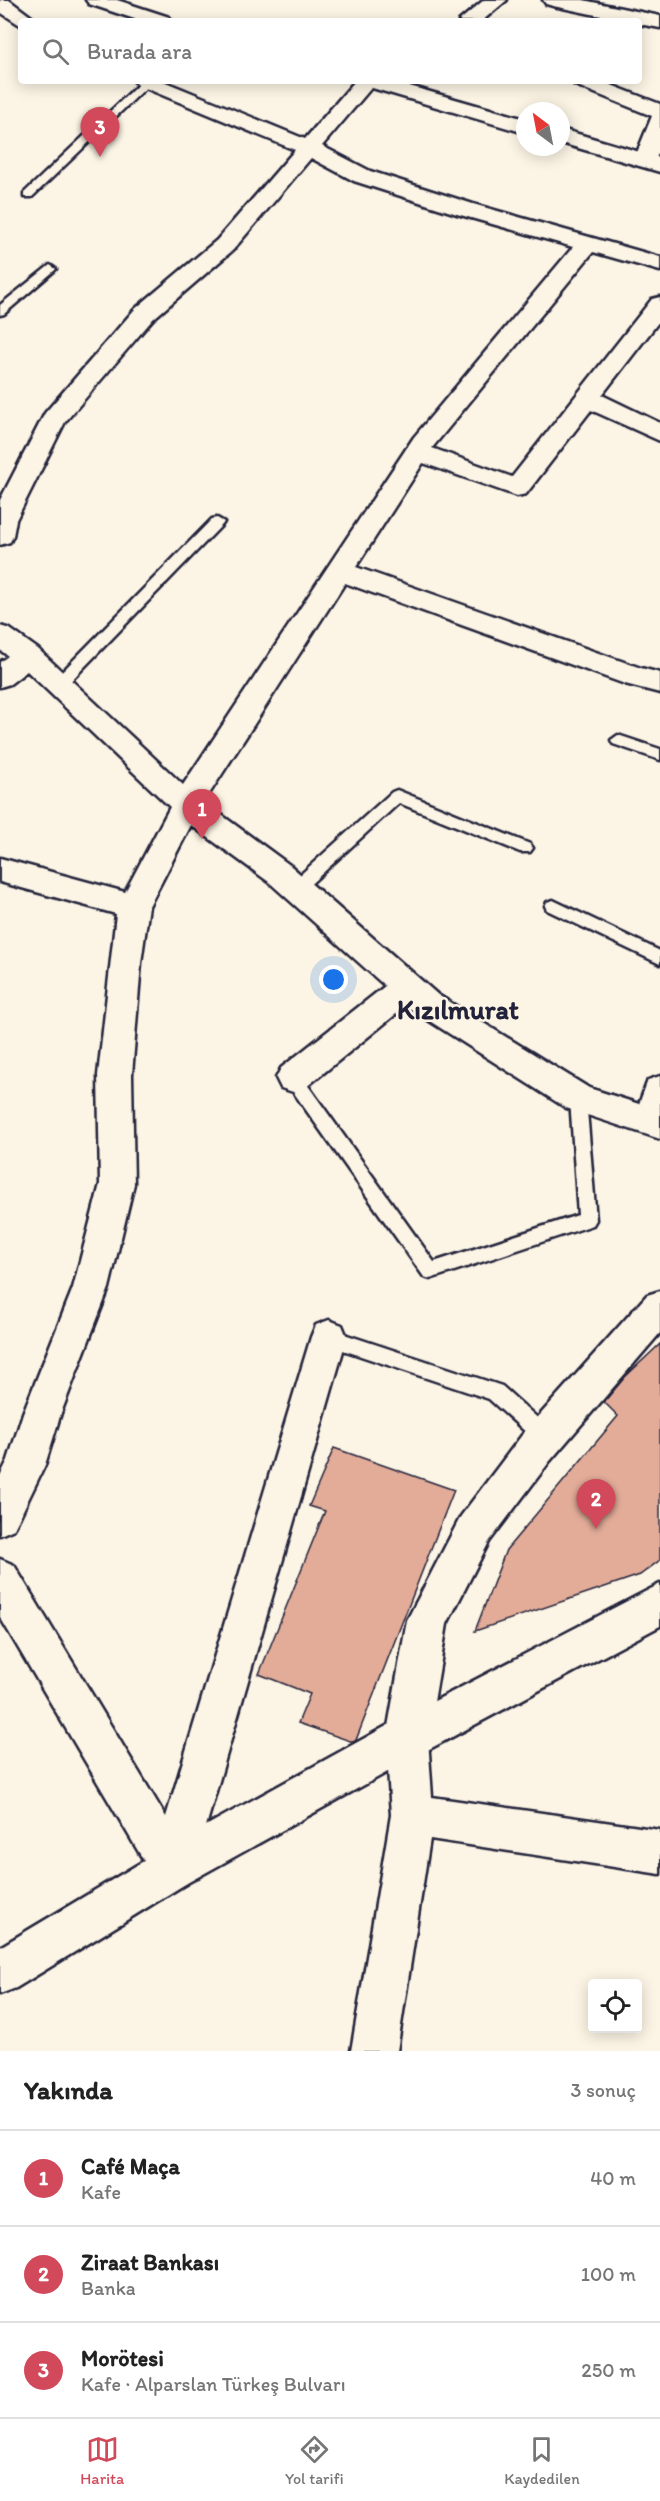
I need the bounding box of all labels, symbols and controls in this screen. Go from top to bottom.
search box [18,18,642,84]
icon: search [39,35,72,68]
text: Burada ara [87,38,192,65]
north arrow [516,102,570,156]
pin: 3 [80,108,120,157]
pin: 1 [182,790,222,839]
your location [319,965,348,994]
district label: Kızılmurat [397,993,519,1026]
pin: 2 [576,1480,616,1529]
map controls [588,1979,642,2033]
button: locate [588,1979,642,2033]
text: Yakında [24,2074,113,2106]
text: 3 sonuç [571,2078,636,2102]
text: Café Maça [81,2153,180,2180]
text: 1 [39,2166,48,2190]
text: 40 m [590,2166,636,2190]
text: Kafe [81,2180,121,2204]
text: Ziraat Bankası [81,2249,219,2276]
text: 2 [38,2262,49,2286]
text: 100 m [581,2262,636,2286]
text: Banka [81,2276,136,2300]
text: Morötesi [81,2345,164,2372]
text: 3 [38,2358,49,2382]
text: 250 m [581,2358,636,2382]
text: Kafe · Alparslan Türkeş Bulvarı [81,2372,346,2396]
tab: Harita [80,2433,124,2488]
tab: Yol tarifi [285,2433,344,2488]
tab: Kaydedilen [504,2433,580,2488]

